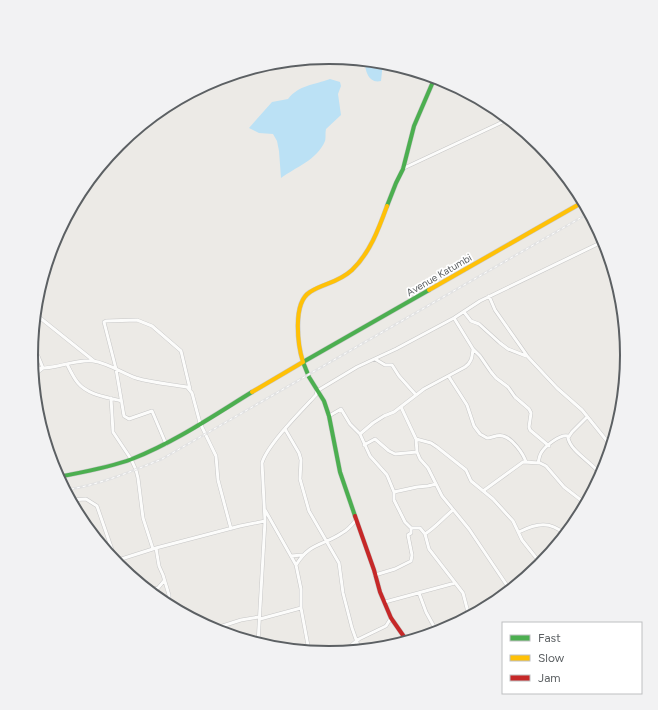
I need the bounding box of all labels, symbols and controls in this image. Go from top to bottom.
street label: Avenue Katumbi [404,251,474,299]
legend [502,622,642,694]
text: Fast [538,631,561,645]
text: Slow [538,651,565,665]
text: Jam [538,671,561,685]

